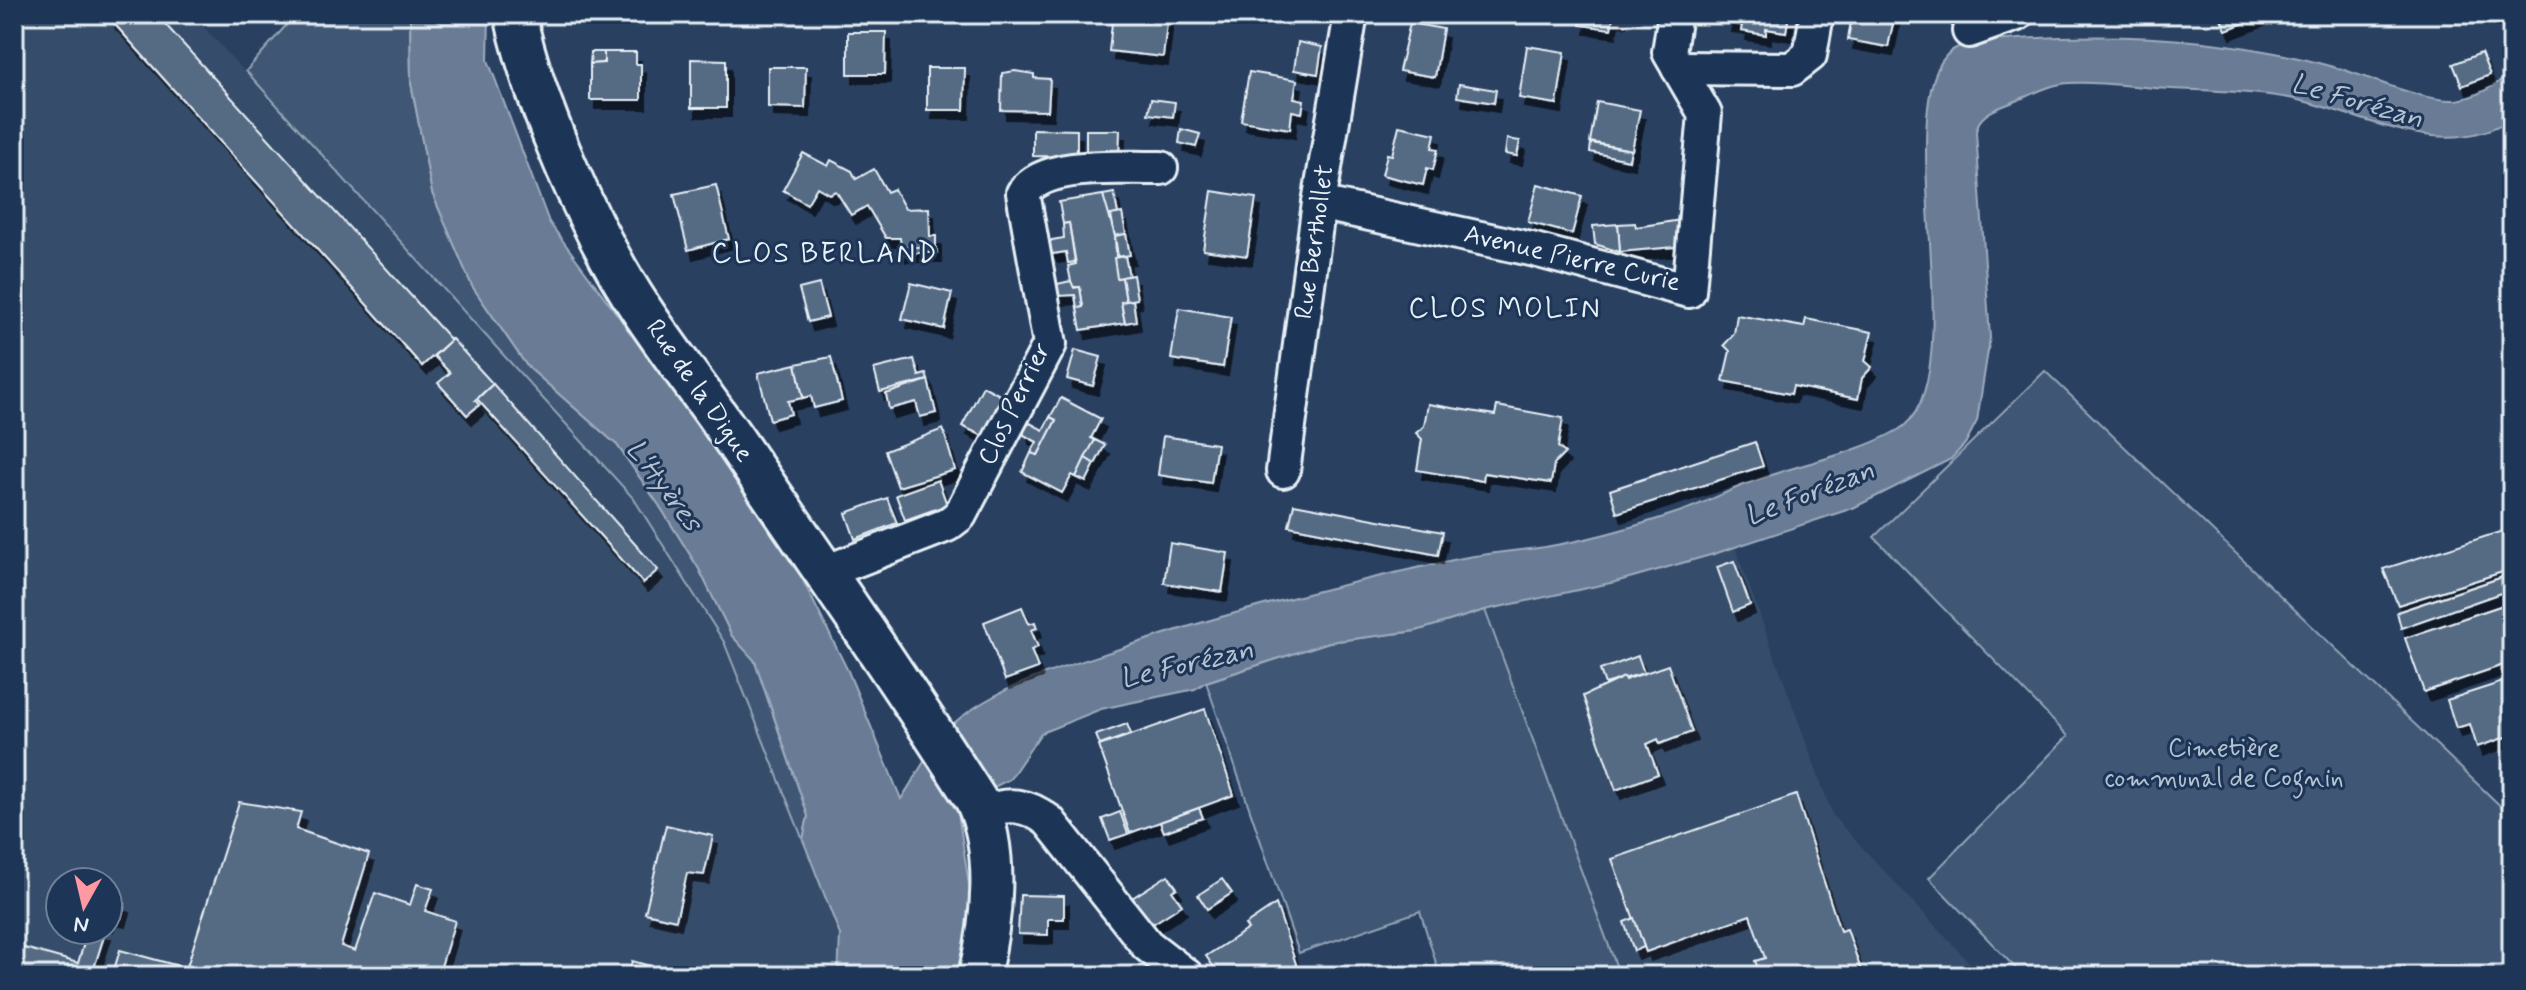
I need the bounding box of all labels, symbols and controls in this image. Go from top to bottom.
water label: Le Forézan [2287,66,2427,138]
street label: Rue Berthollet [1287,163,1343,321]
street label: Avenue Pierre Curie [1460,218,1684,300]
district label: CLOS BERLAND [711,236,939,273]
district label: CLOS MOLIN [1408,291,1602,328]
street label: Rue de la Digue [637,313,761,469]
street label: Clos Perrier [971,337,1059,471]
water label: L'Hyères [616,433,711,541]
water label: Le Forézan [1740,452,1880,536]
water label: Le Forézan [1117,632,1257,698]
park label: Cimetière communal de Cognin [2104,732,2344,799]
north arrow [44,866,124,946]
text: N [72,909,91,939]

